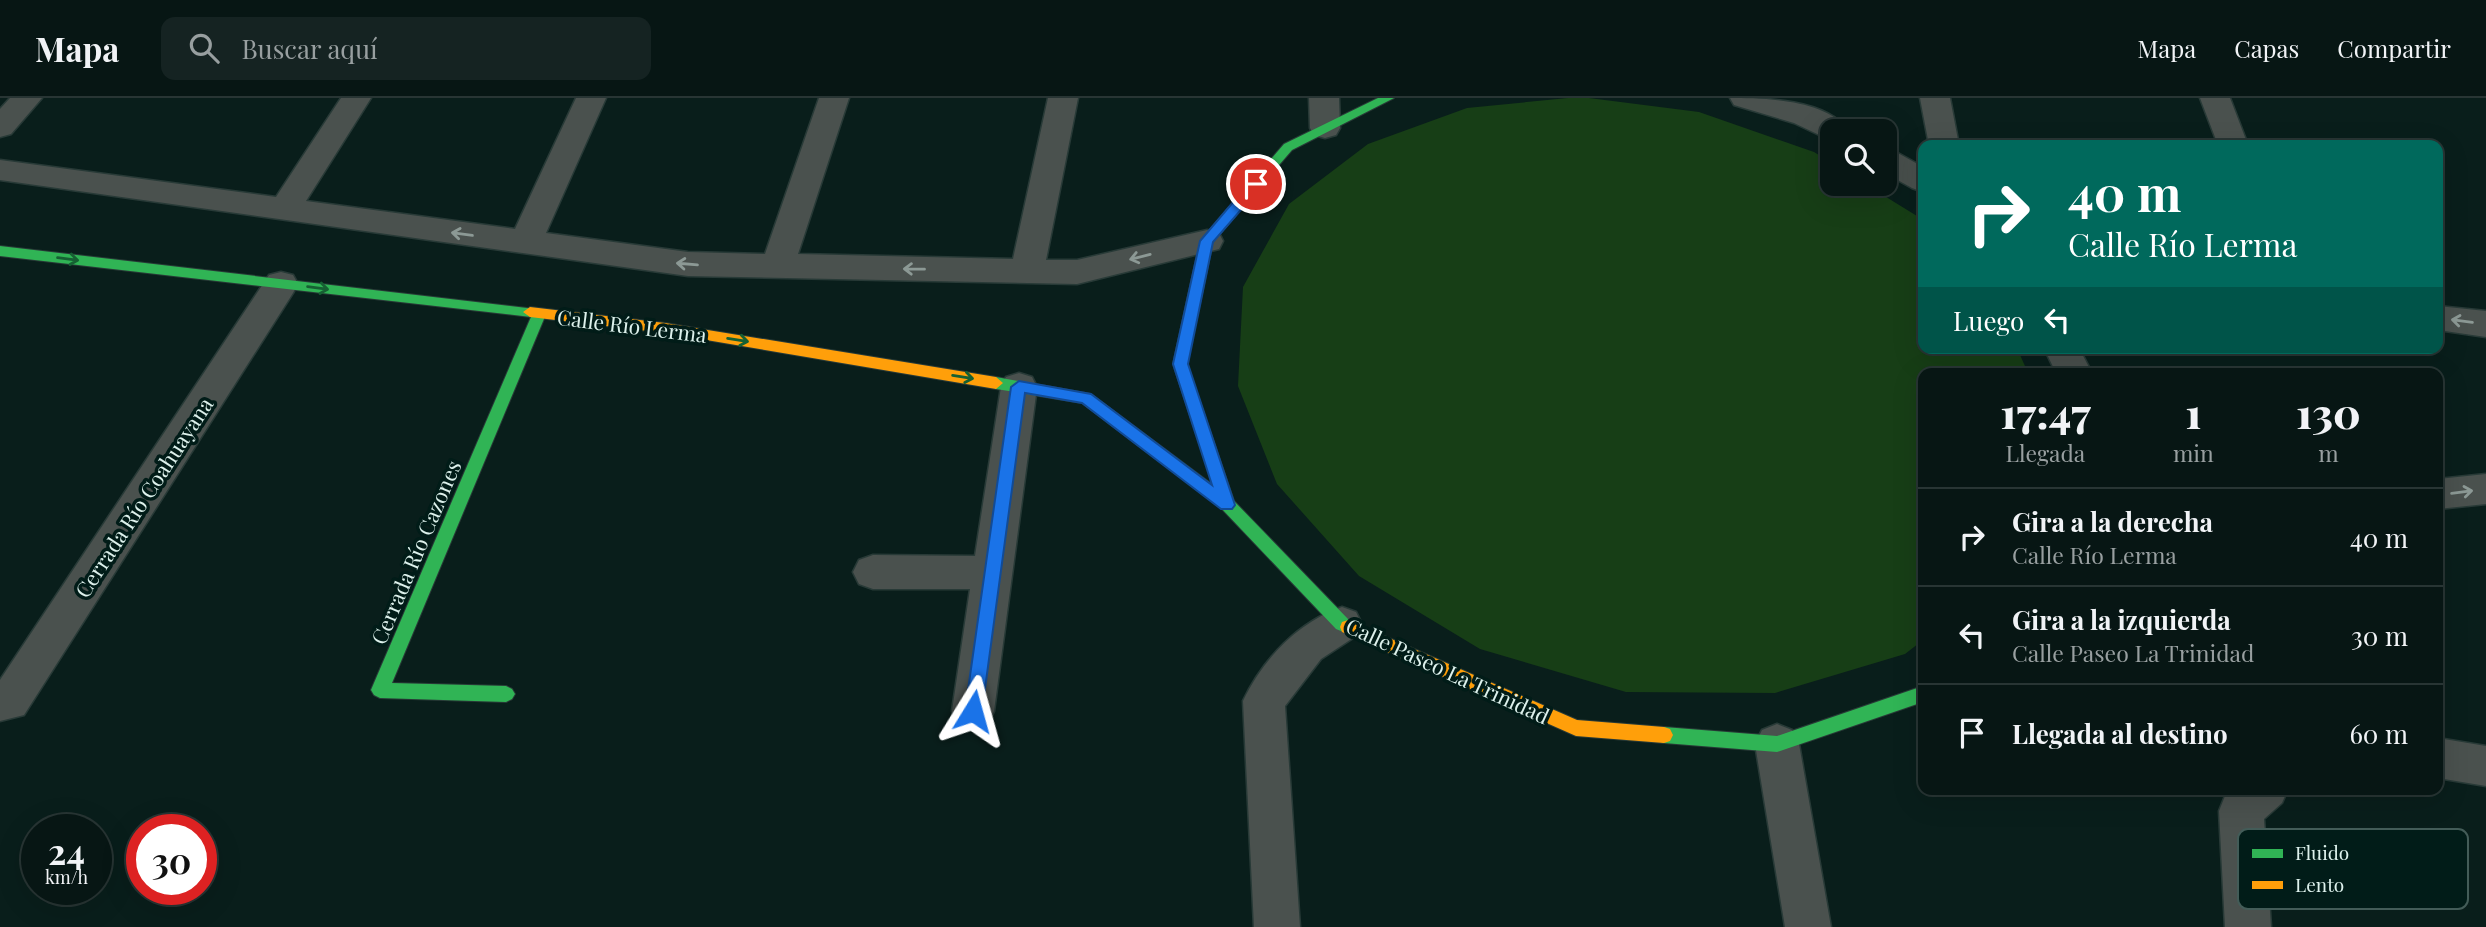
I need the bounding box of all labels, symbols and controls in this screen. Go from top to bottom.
search box [161,17,651,80]
text: Mapa [35,26,119,70]
icon: search [185,29,223,67]
text: Buscar aquí [241,31,378,66]
text: Mapa [2138,32,2196,64]
text: Capas [2234,32,2299,64]
text: Compartir [2337,32,2451,64]
map controls [1820,119,1897,196]
button: search [1820,119,1897,196]
pin [1226,154,1286,214]
text: 40 m [2068,159,2181,224]
icon: arrive [1237,165,1275,203]
icon: right [1953,168,2044,259]
text: Calle Río Lerma [2068,222,2297,265]
one-way arrow [451,227,473,240]
one-way arrow [1129,251,1152,264]
one-way arrow [56,253,79,266]
one-way arrow [676,257,699,270]
one-way arrow [903,262,926,276]
one-way arrow [306,282,329,295]
icon: left [2038,301,2076,339]
street label: Calle Río Lerma [556,302,709,348]
text: Luego [1953,303,2024,338]
one-way arrow [2451,315,2474,328]
one-way arrow [726,334,749,347]
one-way arrow [951,371,974,384]
text: 17:47 [2000,384,2091,440]
text: 1 [2185,384,2202,440]
text: 130 [2296,384,2361,440]
street label: Cerrada Río Coahuayana [68,391,219,603]
text: Llegada [2006,437,2085,468]
text: min [2173,437,2214,468]
text: m [2318,437,2339,468]
street label: Cerrada Río Cazones [364,456,466,648]
one-way arrow [2450,485,2473,498]
text: Gira a la derecha [2012,504,2213,539]
icon: right [1953,518,1991,556]
text: 40 m [2350,520,2408,555]
text: Calle Río Lerma [2012,539,2177,570]
text: Gira a la izquierda [2012,602,2231,637]
street label: Calle Paseo La Trinidad [1342,611,1554,729]
icon: left [1953,616,1991,654]
text: 30 m [2351,618,2408,653]
text: Calle Paseo La Trinidad [2012,637,2254,668]
position arrow [936,674,1010,748]
icon: arrive [1953,714,1991,752]
text: Llegada al destino [2012,716,2228,751]
text: 60 m [2349,716,2408,751]
speed limit sign: 30 [126,814,217,905]
text: 24 [48,827,85,874]
legend [2238,829,2468,909]
text: Fluido [2295,839,2349,865]
text: km/h [45,865,88,889]
text: Lento [2295,871,2344,897]

